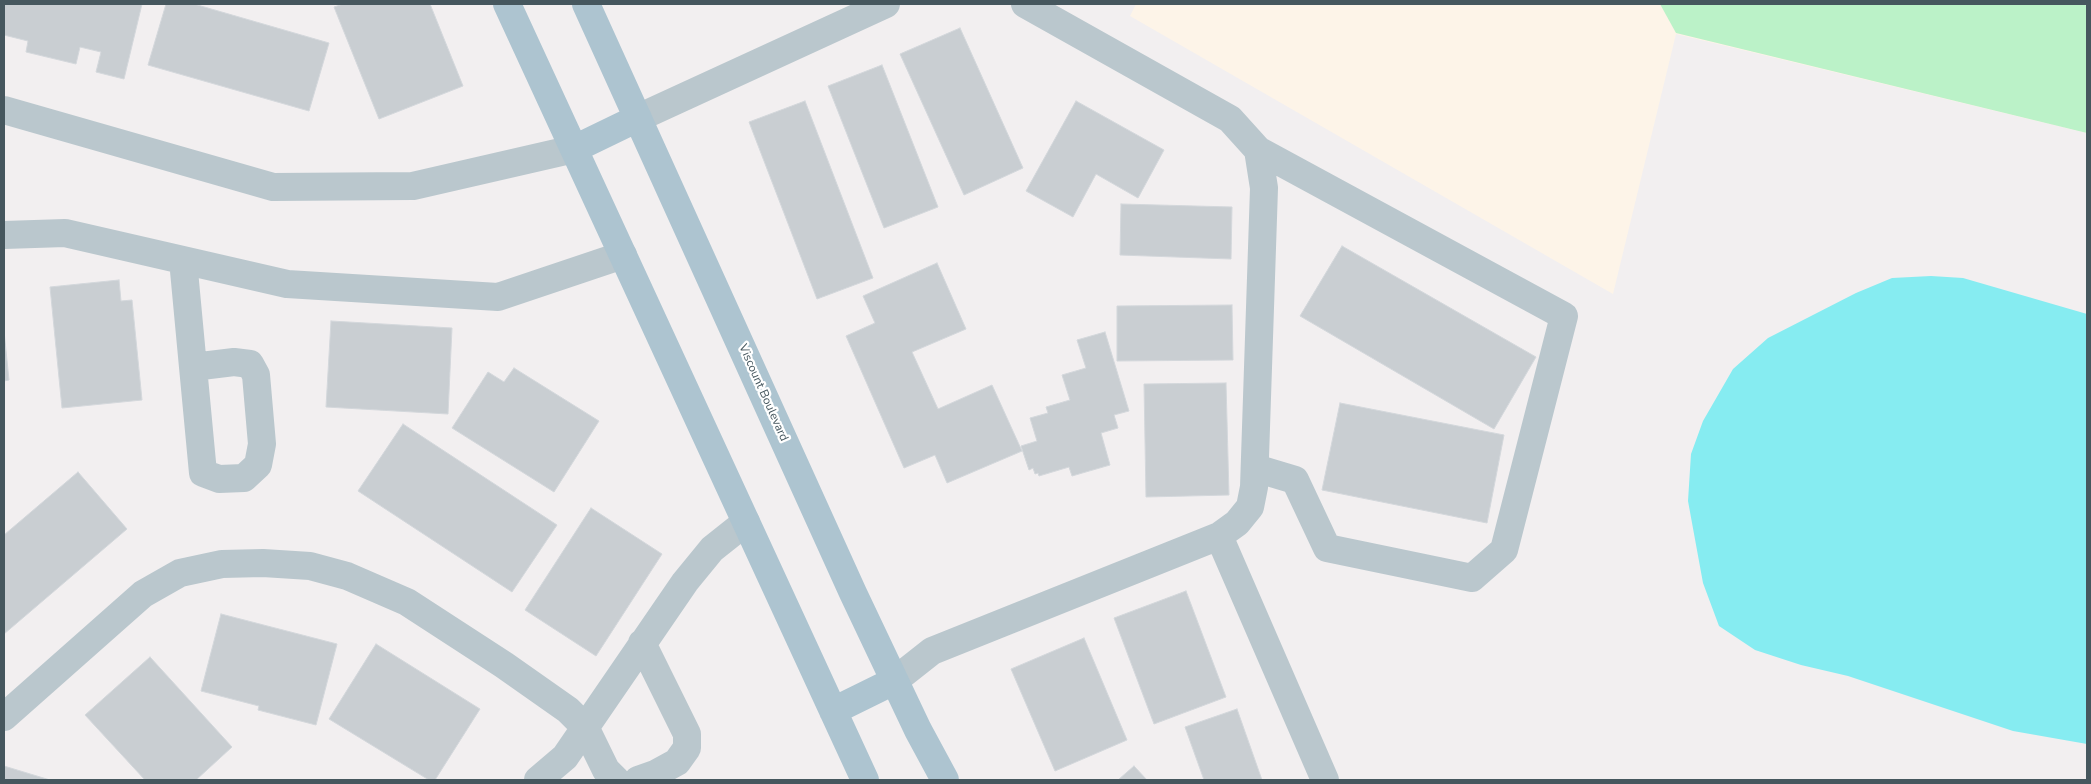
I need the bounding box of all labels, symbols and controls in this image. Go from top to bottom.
street label: Viscount Boulevard [735,342,791,444]

